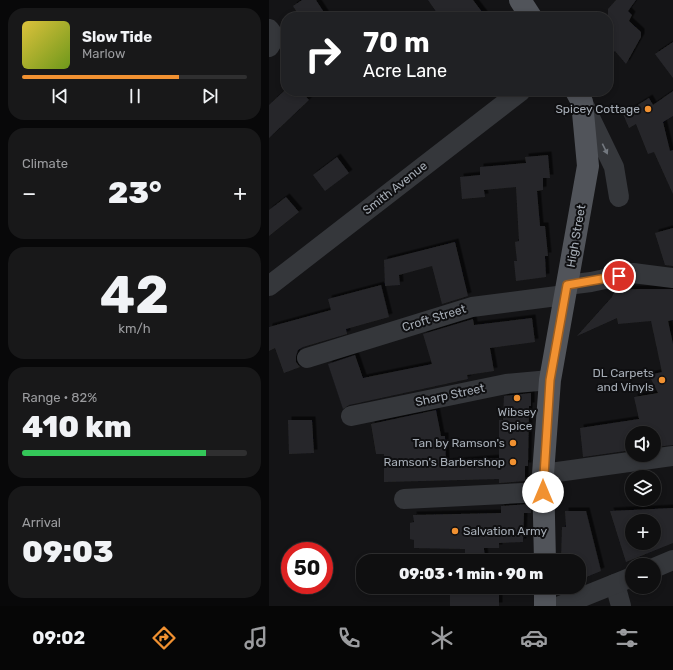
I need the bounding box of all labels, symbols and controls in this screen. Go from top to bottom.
text: 70 m [363,26,430,59]
text: Slow Tide [82,28,152,46]
icon: right [297,28,349,80]
text: Marlow [82,46,125,61]
text: Acre Lane [363,60,447,82]
icon: previous [49,85,71,107]
icon: pause [124,85,146,107]
icon: next [199,85,221,107]
place label: Spicey Cottage [555,102,640,116]
marker: Spicey Cottage [643,104,653,114]
one-way arrow [602,143,608,155]
text: Climate [22,156,68,171]
street label: Smith Avenue [360,158,430,217]
text: 23° [108,175,162,211]
text: − [22,180,36,207]
text: + [233,180,247,207]
street label: High Street [564,203,588,269]
pin [602,259,636,293]
text: 42 [100,264,169,326]
icon: arrive [608,265,630,287]
street label: Croft Street [400,302,468,334]
text: km/h [118,321,151,336]
place label: DL Carpets and Vinyls [593,366,654,394]
marker: DL Carpets and Vinyls [657,375,667,385]
street label: Sharp Street [414,381,486,409]
text: Range · 82% [22,390,97,405]
marker: Wibsey Spice [512,393,522,403]
place label: Wibsey Spice [498,405,537,433]
text: 410 km [22,409,131,445]
map controls [625,426,661,594]
button: sound [625,426,661,462]
place label: Tan by Ramson's [413,436,505,450]
marker: Tan by Ramson's [508,438,518,448]
place label: Ramson's Barbershop [383,455,505,469]
marker: Ramson's Barbershop [508,457,518,467]
button: layers [625,470,661,506]
position arrow [522,471,564,513]
button: + [625,514,661,550]
text: Arrival [22,515,61,530]
place label: Salvation Army [463,524,547,538]
marker: Salvation Army [450,526,460,536]
text: 09:03 [22,534,114,570]
speed limit sign: 50 [281,542,333,594]
button: − [625,558,661,594]
text: 09:03 · 1 min · 90 m [399,565,543,583]
icon: directions [150,624,178,652]
icon: music [242,624,270,652]
icon: phone [335,624,363,652]
icon: climate [428,624,456,652]
icon: car [520,624,548,652]
icon: filters [613,624,641,652]
text: 09:02 [32,627,85,649]

